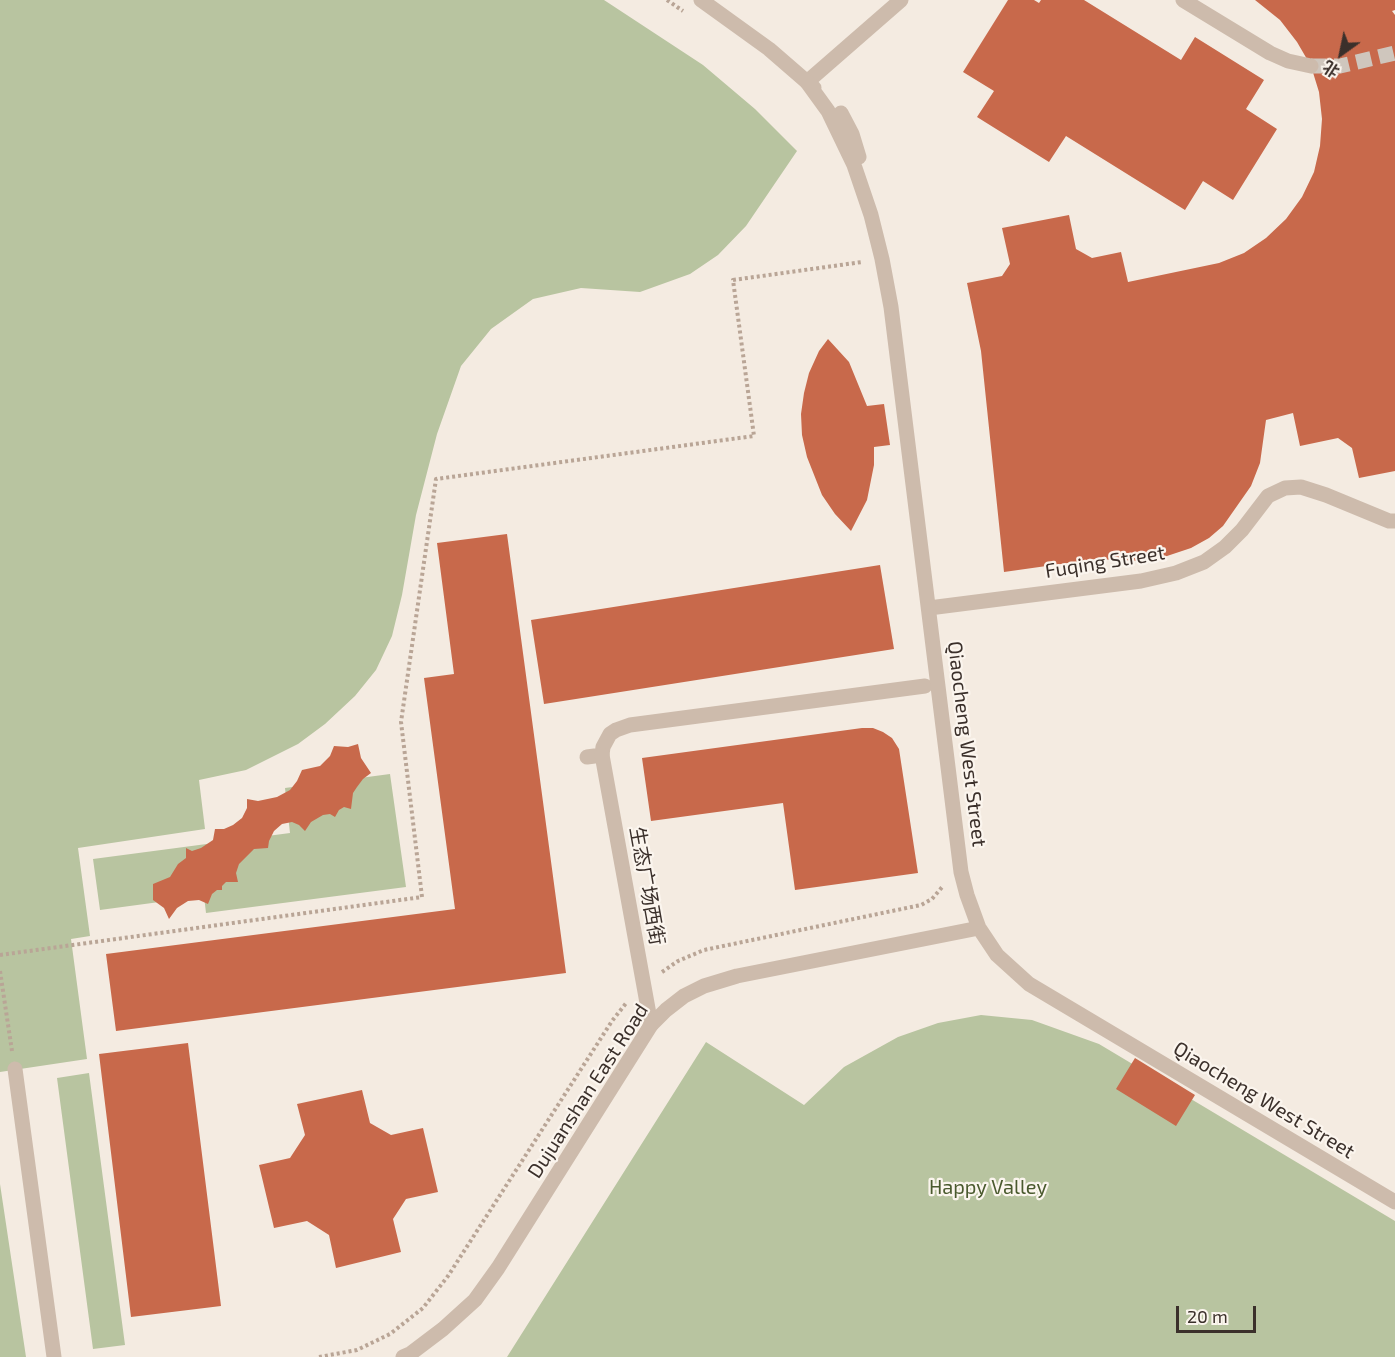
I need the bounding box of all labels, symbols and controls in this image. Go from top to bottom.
north arrow [1311,24,1371,84]
text: 北 [1319,57,1343,82]
street label: Fuqing Street [1043,541,1167,583]
street label: Qiaocheng West Street [942,640,992,848]
street label: 生态广场西街 [625,825,669,947]
street label: Dujuanshan East Road [523,999,653,1183]
street label: Qiaocheng West Street [1169,1036,1359,1164]
park label: Happy Valley [929,1175,1047,1199]
scale bar [1179,1294,1258,1332]
text: 20 m [1187,1305,1228,1327]

